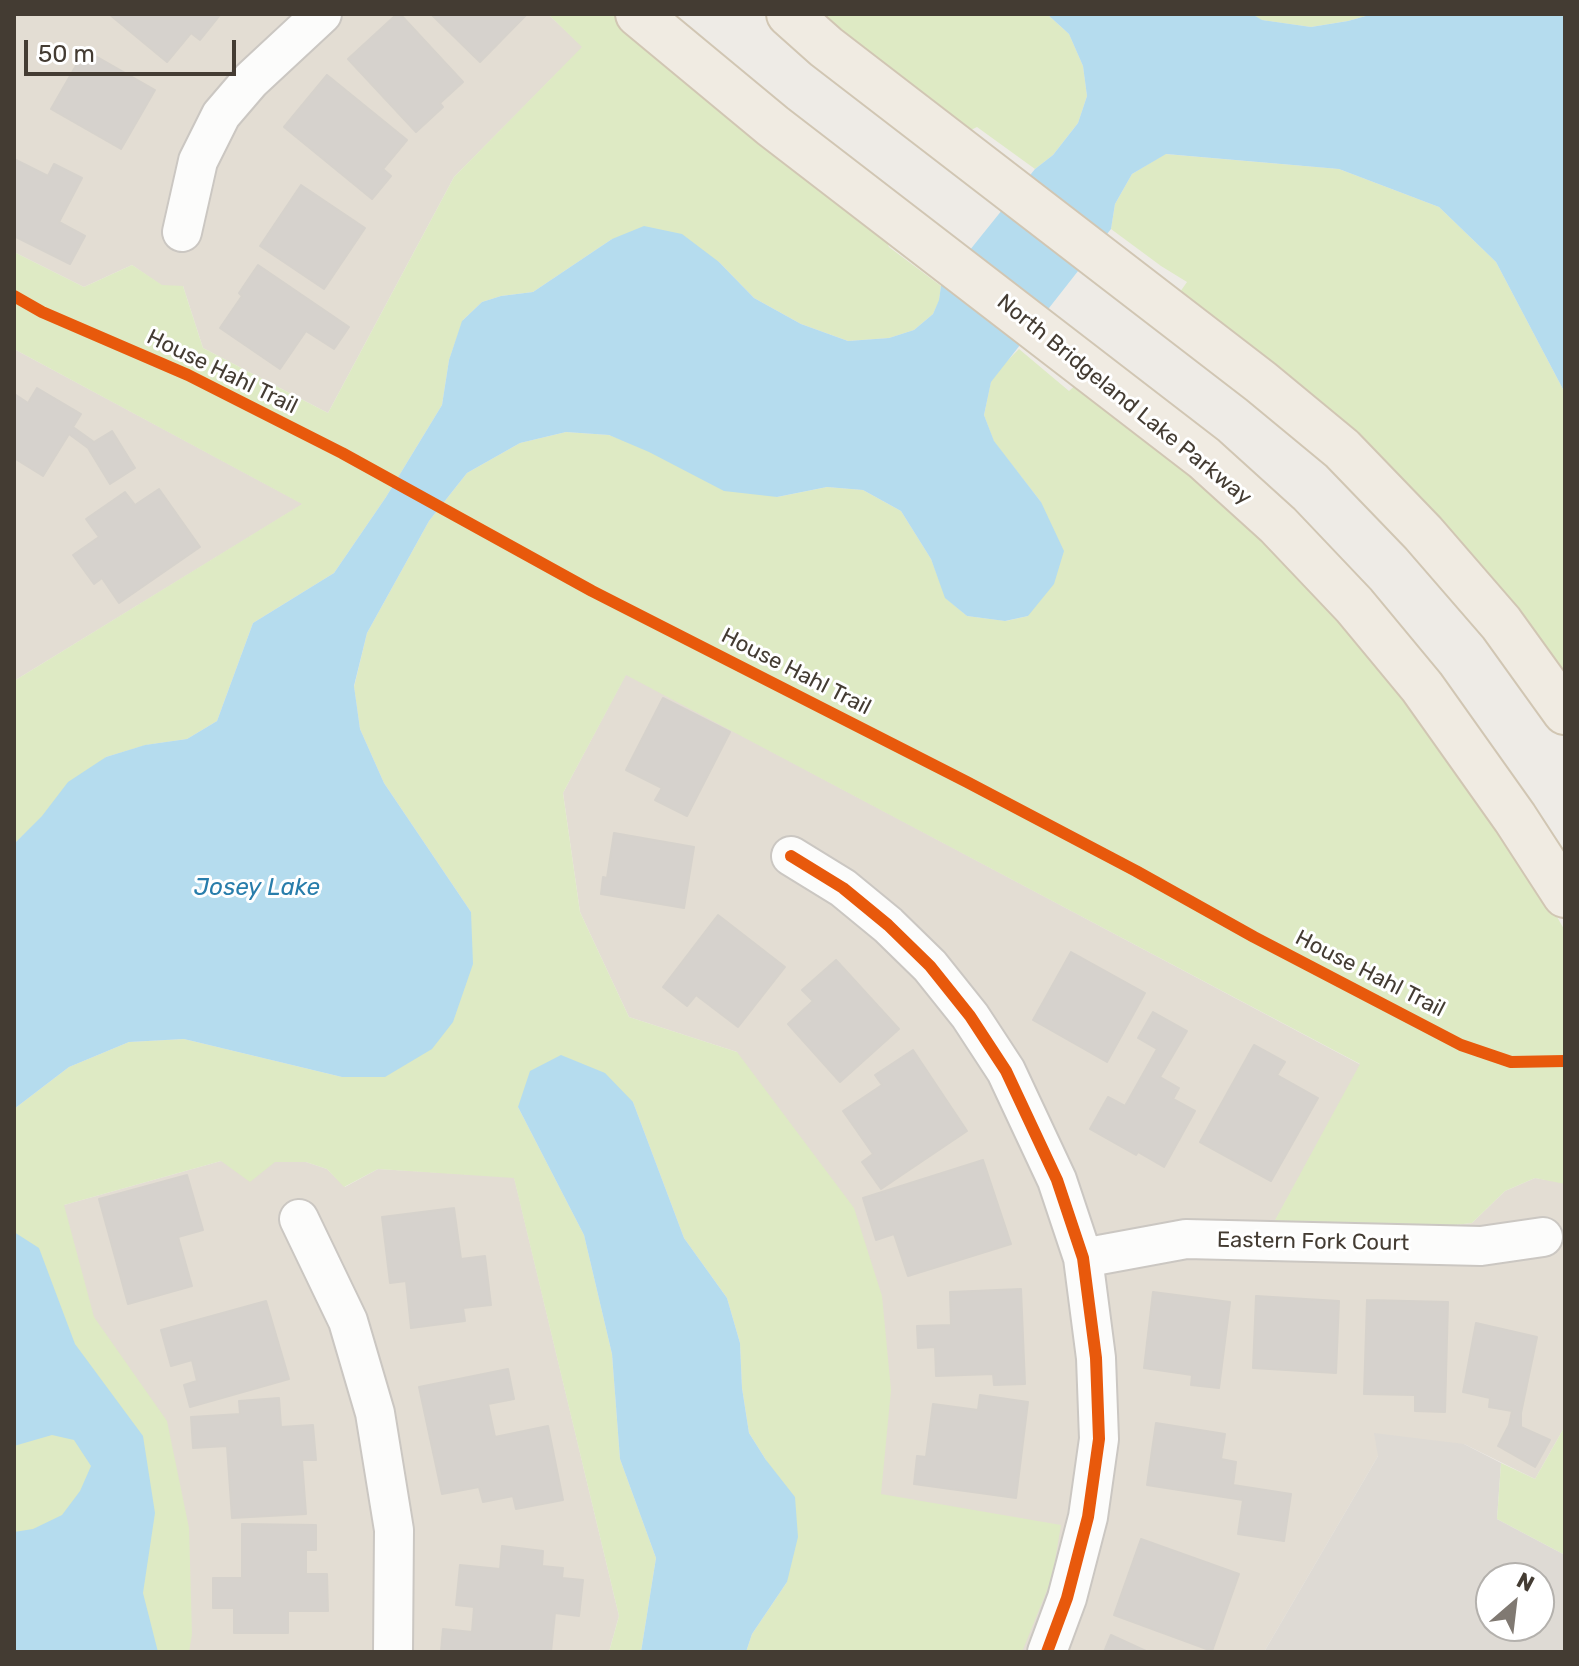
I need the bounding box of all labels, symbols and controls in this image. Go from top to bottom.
scale bar [28,24,240,74]
text: 50 m [38,40,95,68]
street label: North Bridgeland Lake Parkway [991,289,1257,511]
street label: House Hahl Trail [142,324,302,420]
street label: House Hahl Trail [717,623,875,721]
water label: Josey Lake [194,874,320,902]
street label: House Hahl Trail [1291,925,1449,1023]
street label: Eastern Fork Court [1217,1227,1409,1257]
north arrow [1475,1562,1555,1642]
text: N [1512,1566,1539,1598]

